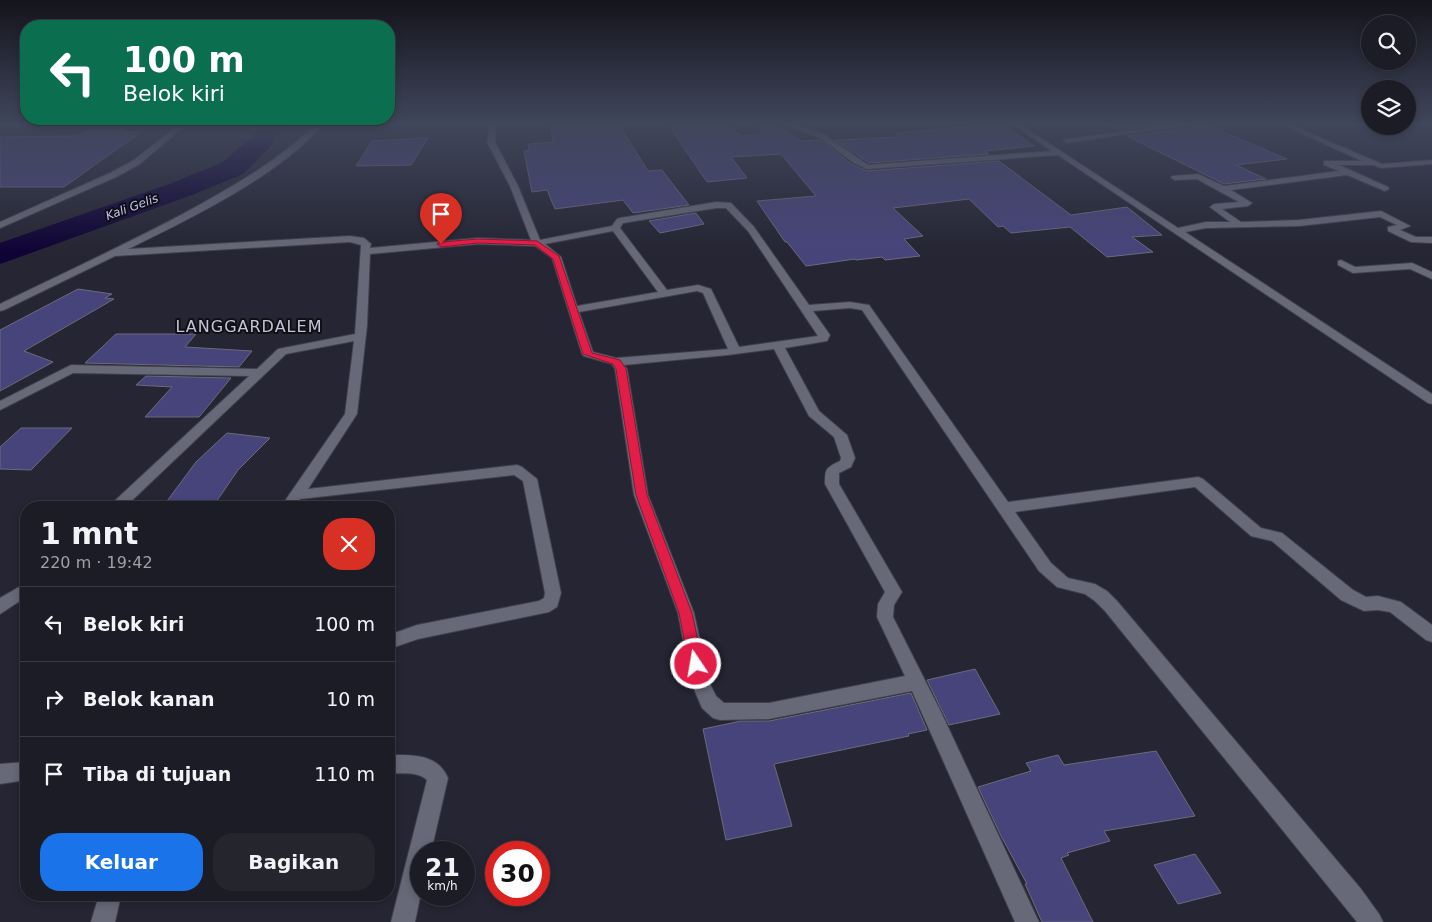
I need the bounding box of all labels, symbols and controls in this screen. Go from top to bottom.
map controls [1361,15,1416,135]
button: search [1361,15,1416,70]
icon: left [40,40,105,105]
text: 100 m [123,40,245,80]
button: layers [1361,80,1416,135]
text: Belok kiri [123,81,225,106]
water label: Kali Gelis [104,191,160,223]
pin [420,193,462,244]
icon: arrive [427,200,455,228]
district label: LANGGARDALEM [176,317,322,336]
text: 1 mnt [40,516,138,551]
button: close [323,518,375,570]
text: 220 m · 19:42 [40,553,153,572]
icon: left [40,610,68,638]
text: Belok kiri [83,613,184,635]
text: 100 m [314,613,375,635]
position arrow [669,637,721,689]
icon: right [40,685,68,713]
text: Belok kanan [83,688,215,710]
text: 10 m [326,688,375,710]
icon: arrive [40,760,68,788]
text: Tiba di tujuan [83,763,231,785]
text: 110 m [314,763,375,785]
button: Keluar [40,833,203,891]
button: Bagikan [213,833,375,891]
speed limit sign: 30 [485,841,550,906]
text: 21 [425,853,460,882]
text: km/h [427,879,458,893]

